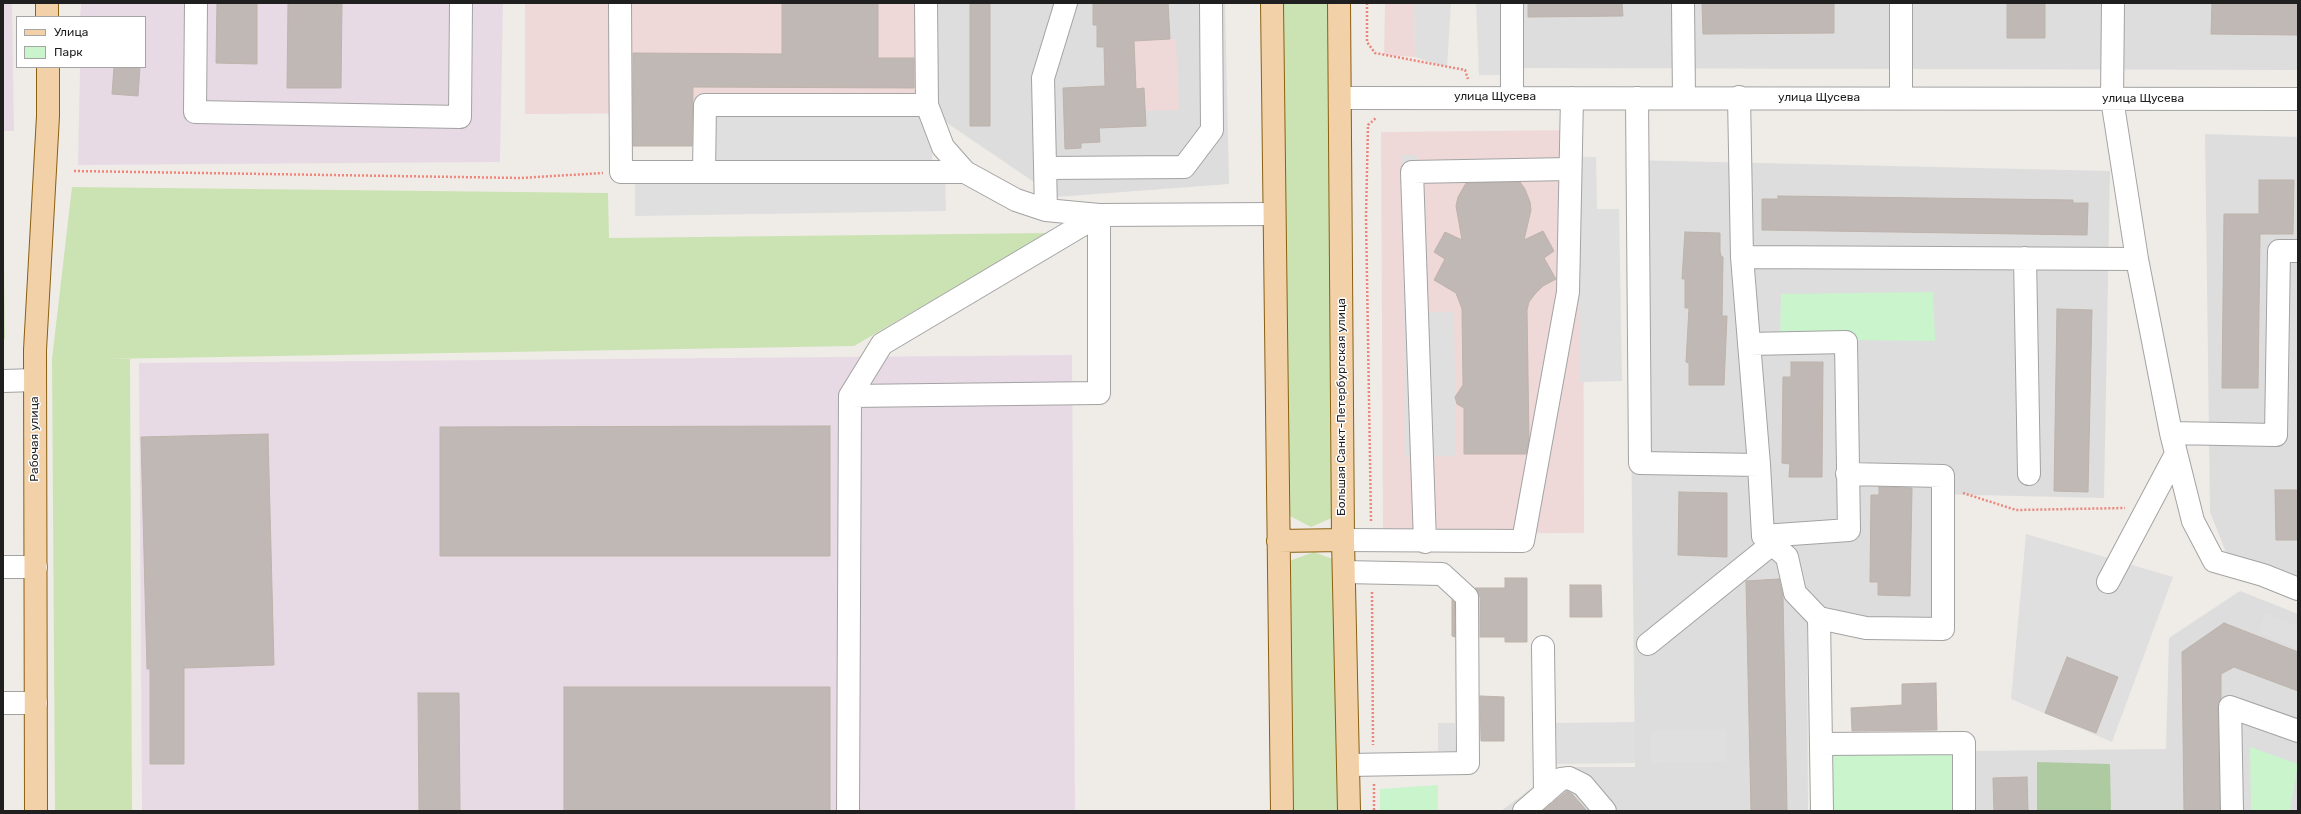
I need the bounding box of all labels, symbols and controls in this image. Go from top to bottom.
legend [16,16,146,68]
text: Улица [54,25,88,39]
text: Парк [54,45,83,59]
street label: улица Щусева [1454,90,1536,104]
street label: улица Щусева [1778,91,1860,105]
street label: улица Щусева [2102,92,2184,106]
street label: Большая Санкт-Петербургская улица [1335,298,1349,516]
street label: Рабочая улица [28,396,42,482]

